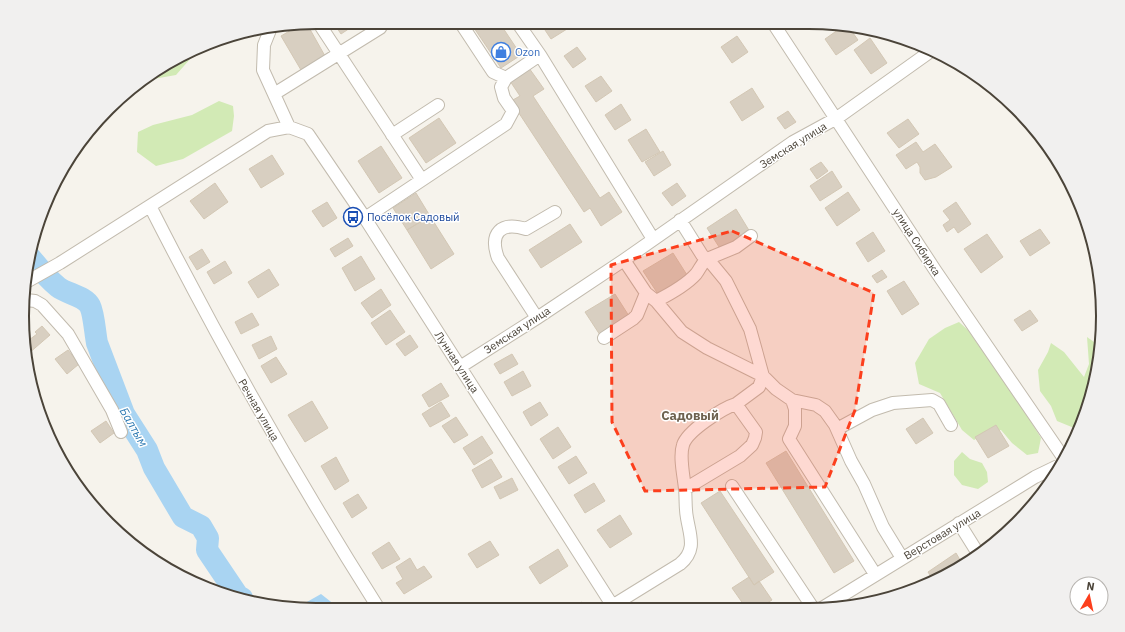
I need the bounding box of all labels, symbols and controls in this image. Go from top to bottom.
shop icon: Ozon [490,41,512,63]
place label: Ozon [515,45,540,59]
street label: Земская улица [757,119,829,171]
bus stop icon: Посёлок Садовый [342,206,364,228]
street label: улица Сибирка [890,206,944,278]
place label: Посёлок Садовый [367,210,460,224]
street label: Земская улица [481,303,553,357]
street label: Лунная улица [432,329,482,396]
street label: Речная улица [236,376,283,444]
water label: Балтым [117,405,151,449]
district label: Садовый [661,407,719,424]
street label: Верстовая улица [901,505,983,562]
north arrow [1069,576,1109,616]
text: N [1086,579,1096,594]

